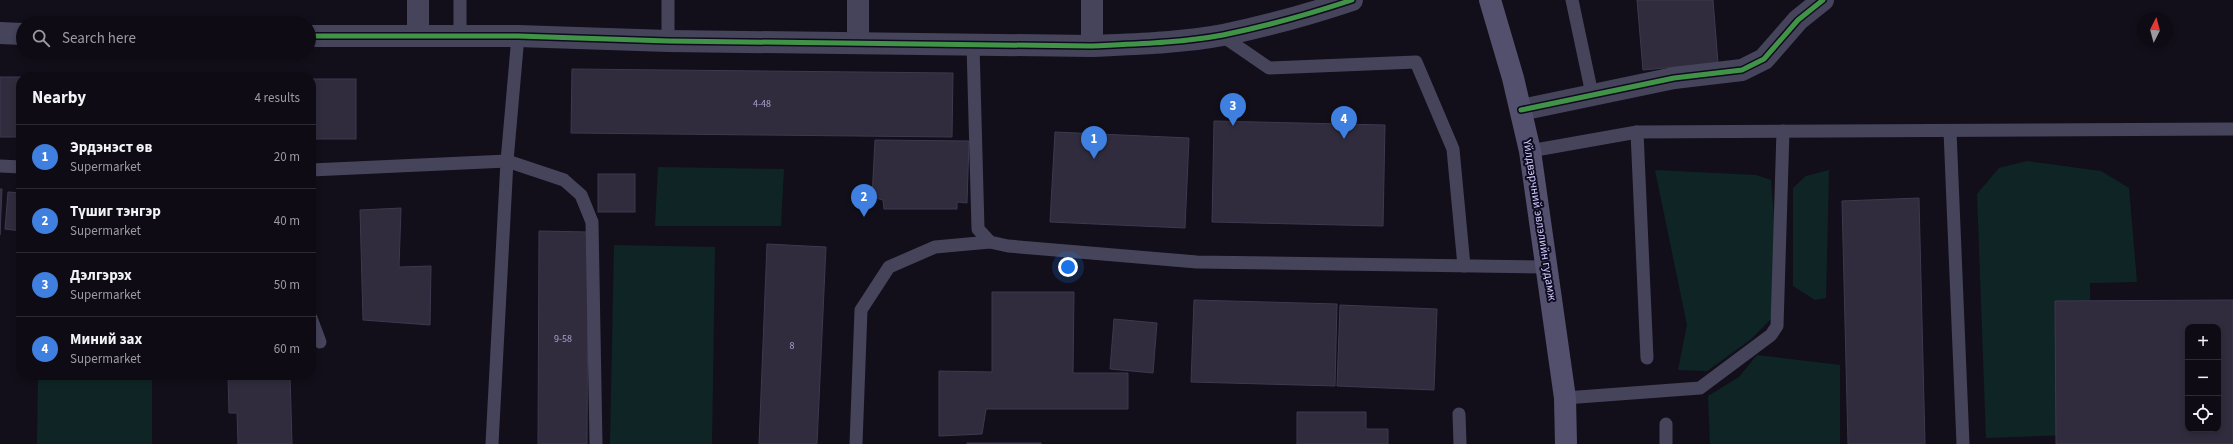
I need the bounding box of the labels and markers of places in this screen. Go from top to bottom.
pin: 3 [1220,93,1246,126]
pin: 4 [1331,106,1357,139]
pin: 1 [1081,126,1107,159]
pin: 2 [851,184,877,217]

